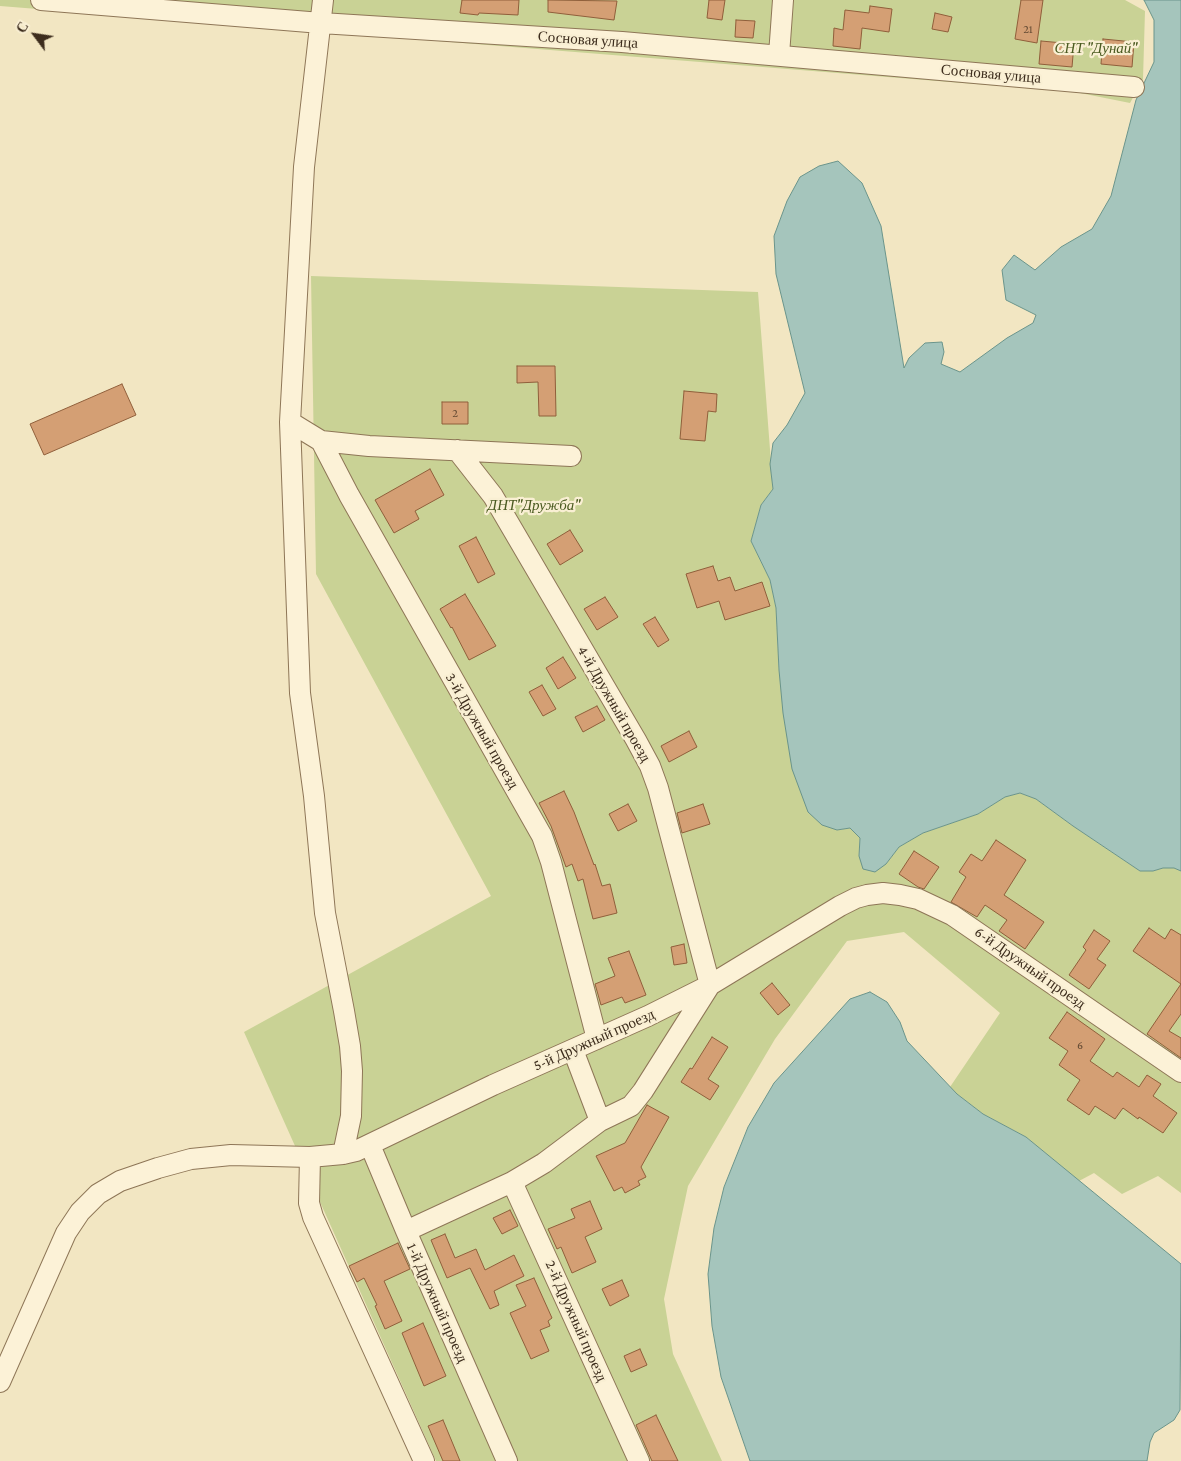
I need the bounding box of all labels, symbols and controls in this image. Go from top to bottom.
north arrow [10,10,60,60]
text: С [13,19,32,36]
house number: 21 [1023,22,1033,36]
street label: Сосновая улица [537,28,639,52]
park label: СНТ "Дунай" [1055,39,1137,57]
street label: Сосновая улица [940,61,1042,87]
house number: 2 [452,406,458,420]
park label: ДНТ"Дружба" [488,496,580,514]
street label: 4-й Дружный проезд [573,643,655,765]
street label: 3-й Дружный проезд [441,670,523,792]
street label: 6-й Дружный проезд [971,923,1089,1013]
street label: 5-й Дружный проезд [531,1005,657,1075]
house number: 6 [1077,1038,1083,1052]
street label: 1-й Дружный проезд [403,1241,471,1365]
street label: 2-й Дружный проезд [541,1258,611,1384]

